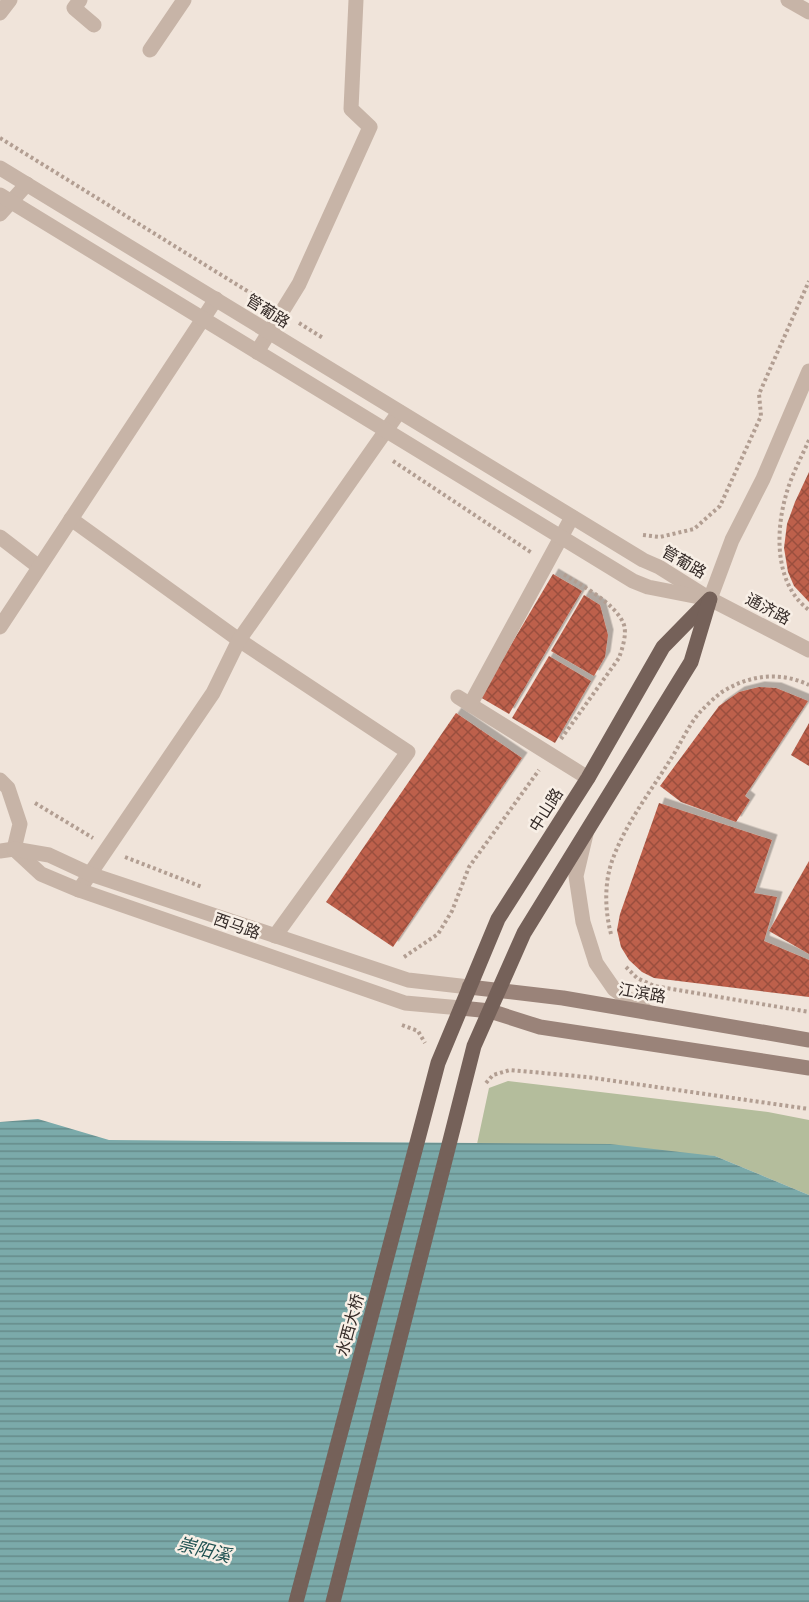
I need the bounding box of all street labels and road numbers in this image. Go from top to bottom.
street label: 管葡路 [243,291,293,331]
street label: 管葡路 [659,543,709,581]
street label: 通济路 [743,590,793,628]
street label: 中山路 [526,785,566,835]
street label: 西马路 [212,910,262,942]
street label: 江滨路 [617,980,667,1006]
street label: 水西大桥 [334,1292,366,1358]

